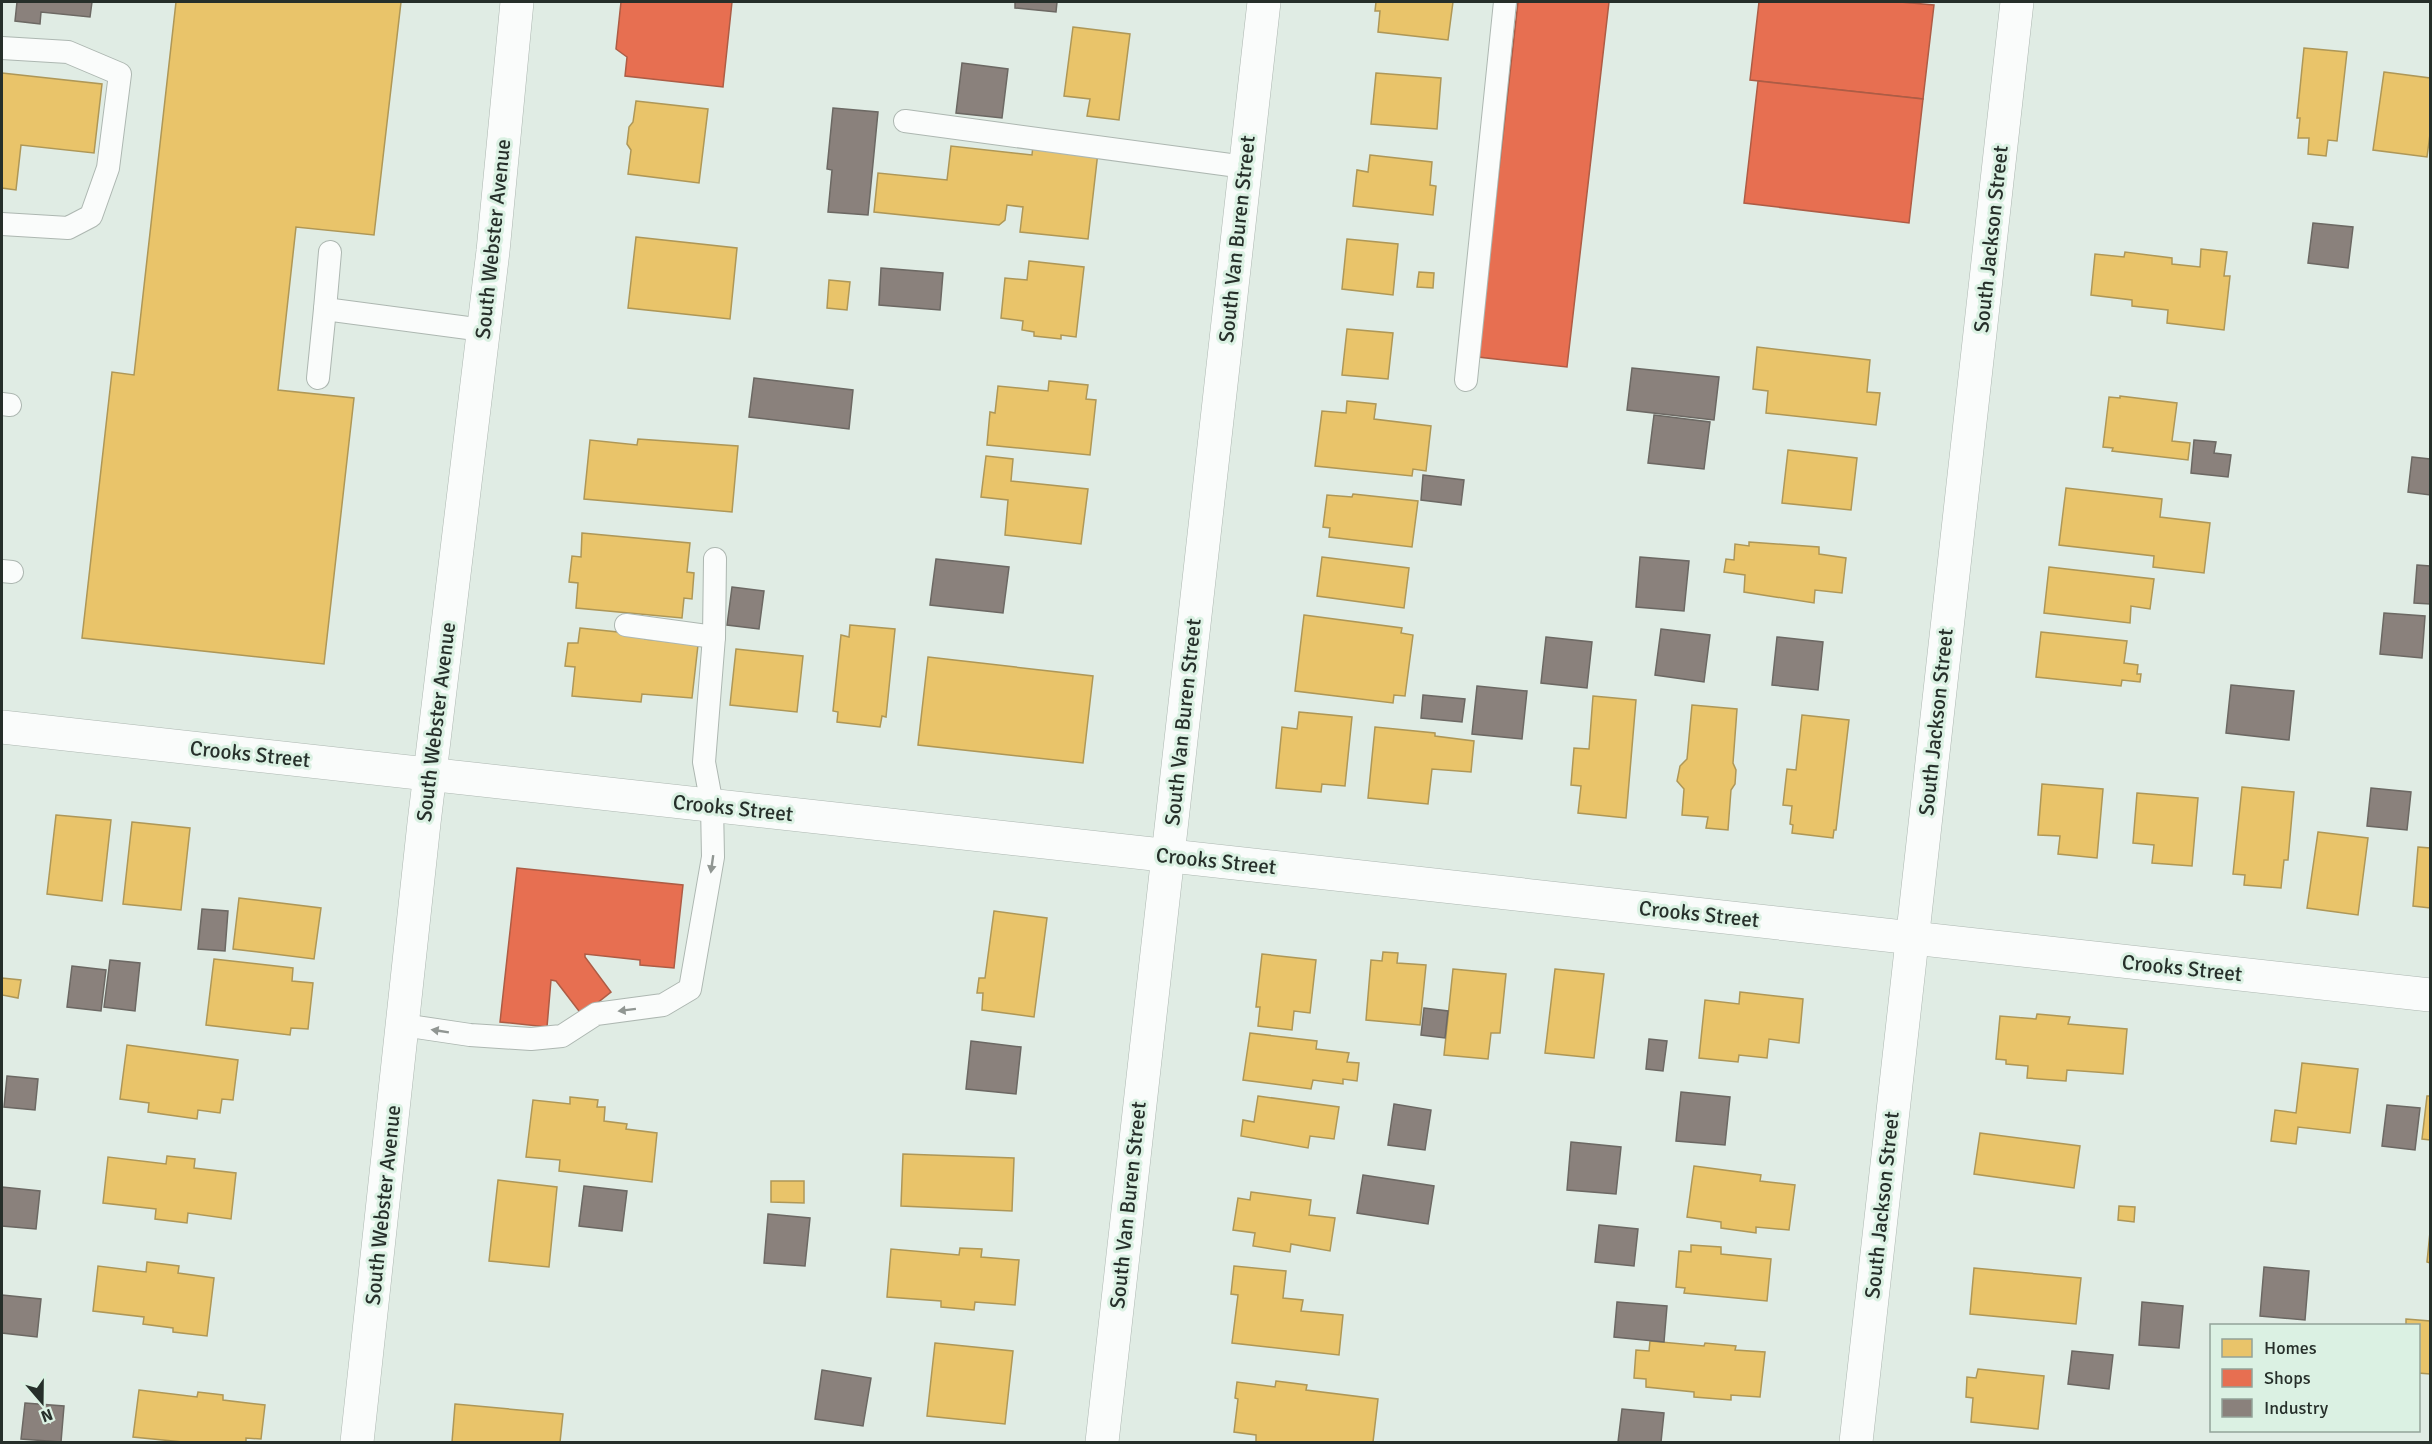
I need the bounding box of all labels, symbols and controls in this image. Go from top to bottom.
street label: South Van Buren Street [1213,134,1261,344]
street label: South Webster Avenue [470,138,516,340]
street label: South Jackson Street [1968,144,2014,334]
street label: South Van Buren Street [1159,617,1207,827]
street label: South Webster Avenue [411,621,461,823]
street label: South Jackson Street [1913,627,1959,817]
street label: Crooks Street [189,735,311,773]
street label: Crooks Street [672,789,794,827]
street label: Crooks Street [1155,842,1277,880]
one-way arrow [707,854,716,873]
street label: Crooks Street [1638,895,1760,933]
street label: Crooks Street [2121,949,2243,987]
one-way arrow [618,1006,637,1015]
one-way arrow [430,1026,449,1035]
street label: South Van Buren Street [1104,1100,1152,1310]
street label: South Webster Avenue [360,1104,406,1306]
street label: South Jackson Street [1859,1110,1905,1300]
legend [2210,1324,2420,1432]
text: Homes [2264,1337,2317,1359]
text: Shops [2264,1367,2311,1389]
north arrow [12,1372,72,1432]
text: Industry [2264,1397,2329,1419]
text: N [38,1404,55,1426]

